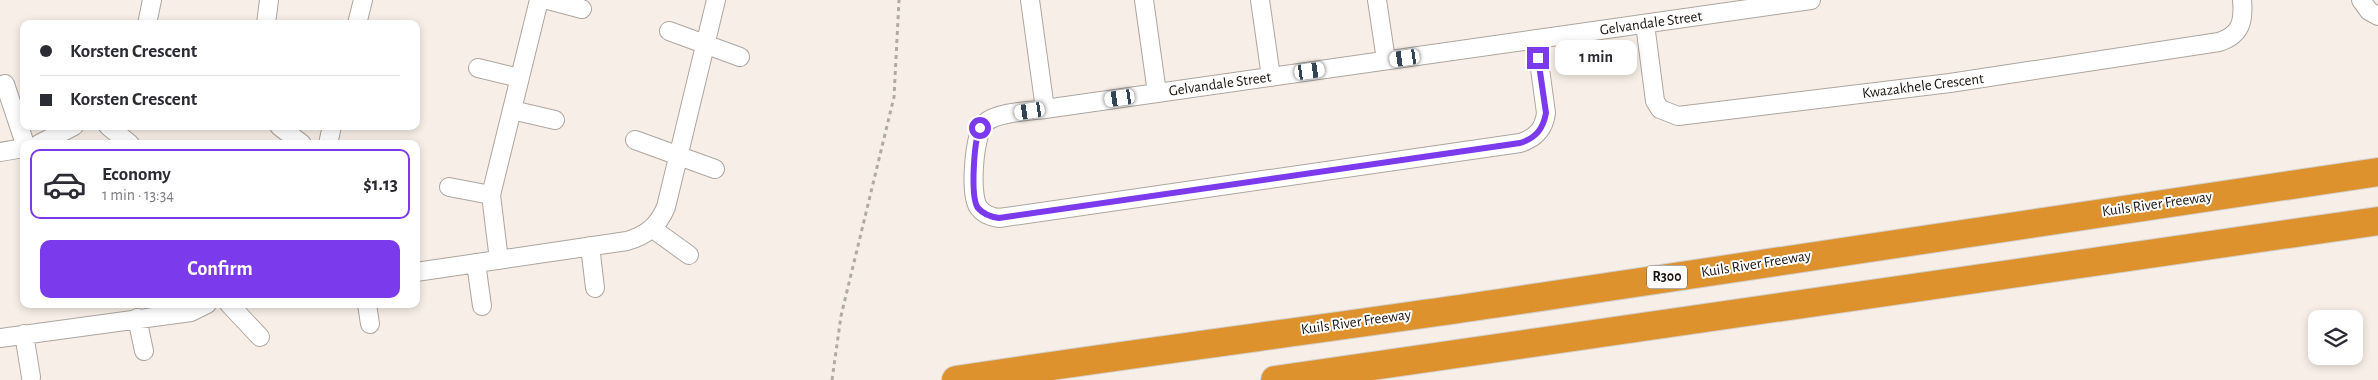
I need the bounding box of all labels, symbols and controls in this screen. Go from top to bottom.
street label: Gelvandale Street [1599,8,1703,38]
callout: 1 min [1556,40,1638,76]
text: Korsten Crescent [70,42,197,61]
route end [1527,47,1549,69]
car [1389,48,1420,68]
text: 1 min [1579,49,1613,65]
car [1294,61,1325,81]
street label: Gelvandale Street [1168,69,1272,99]
street label: Kwazakhele Crescent [1861,71,1985,101]
car [1104,88,1135,108]
text: Korsten Crescent [70,90,197,109]
car [1014,101,1045,121]
route start [969,117,991,139]
icon: car [42,162,87,207]
text: Economy [102,165,171,184]
text: $1.13 [363,175,398,194]
text: 1 min · 13:34 [102,187,174,203]
street label: Kuils River Freeway [2101,189,2214,219]
button: Confirm [40,240,400,298]
street label: Kuils River Freeway [1700,248,1813,280]
road number: R300 [1647,266,1687,288]
street label: Kuils River Freeway [1300,307,1413,337]
map controls [2308,310,2363,365]
button: layers [2308,310,2363,365]

